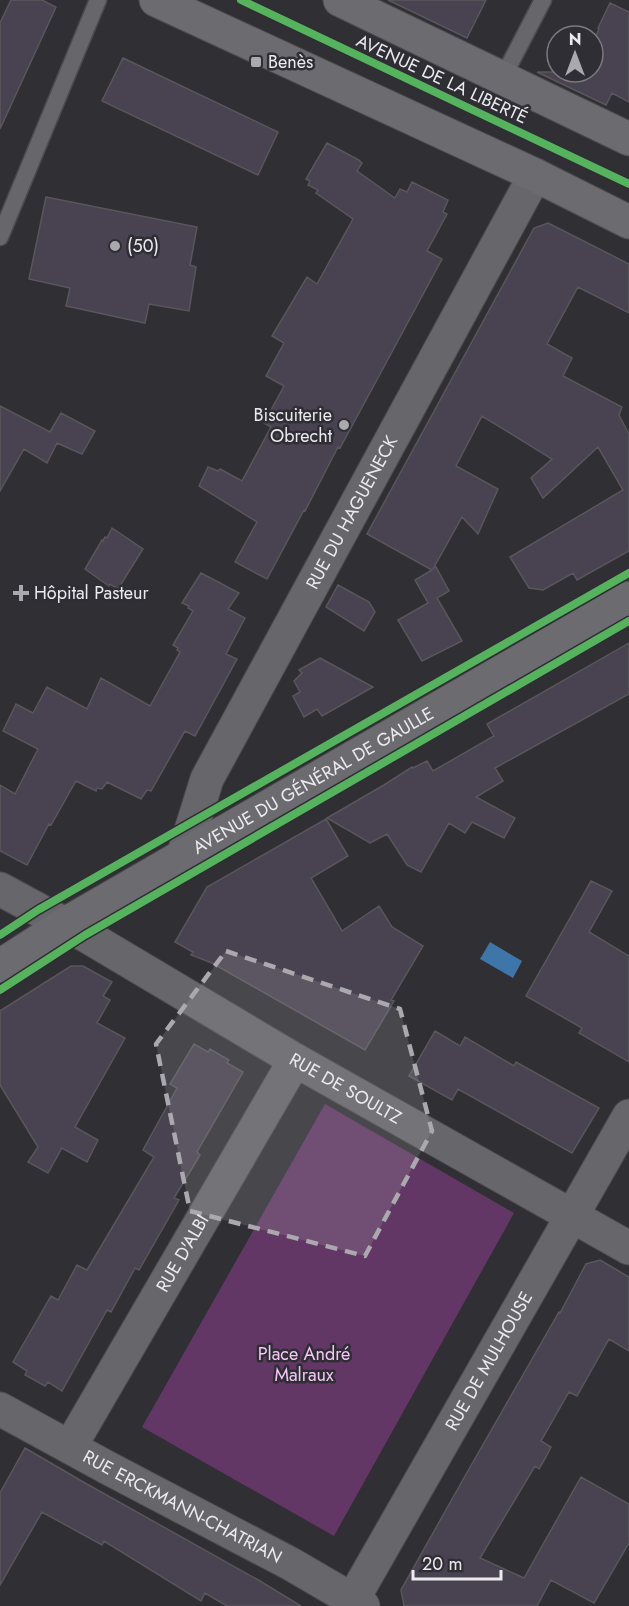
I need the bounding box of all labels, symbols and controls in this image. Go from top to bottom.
north arrow [545,24,605,84]
street label: AVENUE DE LA LIBERTÉ [352,28,532,130]
text: N [569,28,581,51]
place label: Benès [268,49,313,75]
marker: Benès [249,55,263,69]
place label: (50) [127,233,159,259]
marker: (50) [108,239,122,253]
place label: Biscuiterie Obrecht [254,402,333,449]
marker: Biscuiterie Obrecht [337,418,351,432]
street label: RUE DU HAGUENECK [299,430,404,594]
place label: Hôpital Pasteur [34,580,149,606]
marker: Hôpital Pasteur [12,584,30,602]
street label: AVENUE DU GÉNÉRAL DE GAULLE [188,701,439,861]
street label: RUE DE SOULTZ [285,1046,407,1131]
street label: RUE D'ALBI [150,1210,215,1297]
street label: RUE DE MULHOUSE [439,1287,539,1436]
park label: Place André Malraux [258,1341,350,1388]
street label: RUE ERCKMANN-CHATRIAN [78,1444,287,1570]
scale bar [413,1543,502,1581]
text: 20 m [422,1551,462,1577]

